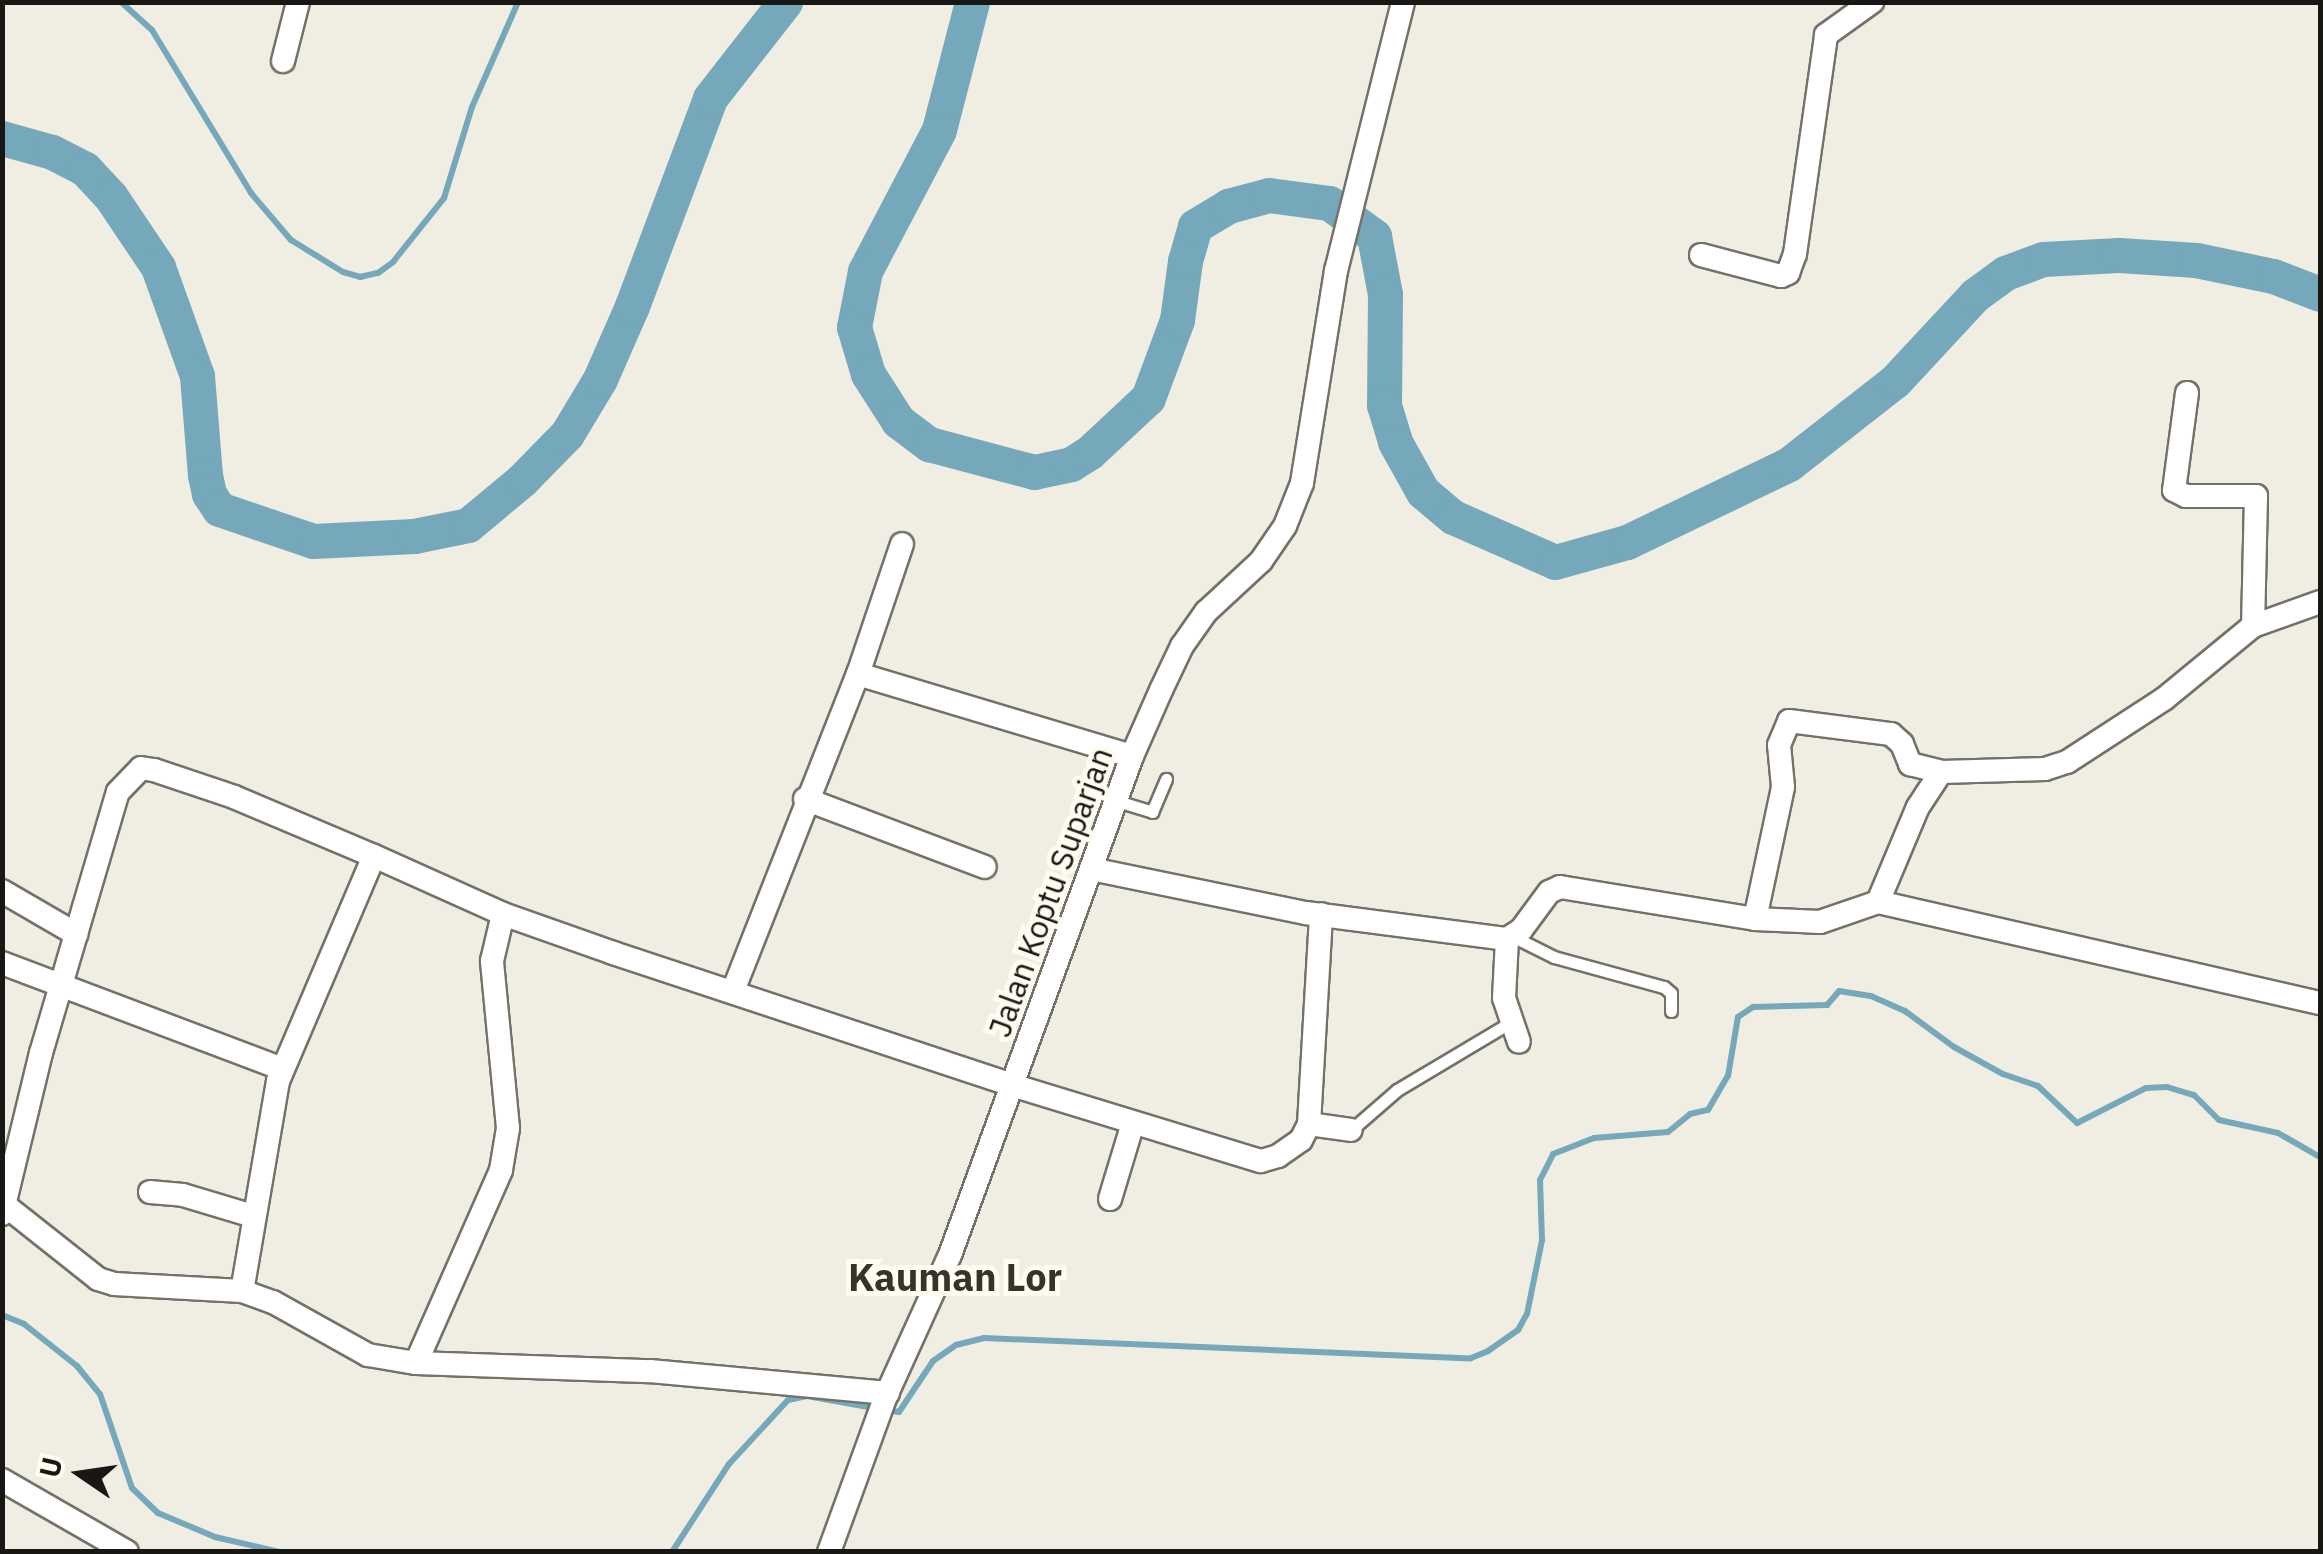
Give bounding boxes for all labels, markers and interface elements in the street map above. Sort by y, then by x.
street label: Jalan Koptu Suparjan [980,742,1120,1042]
district label: Kauman Lor [848,1254,1062,1300]
north arrow [30,1424,130,1524]
text: U [30,1454,70,1481]

